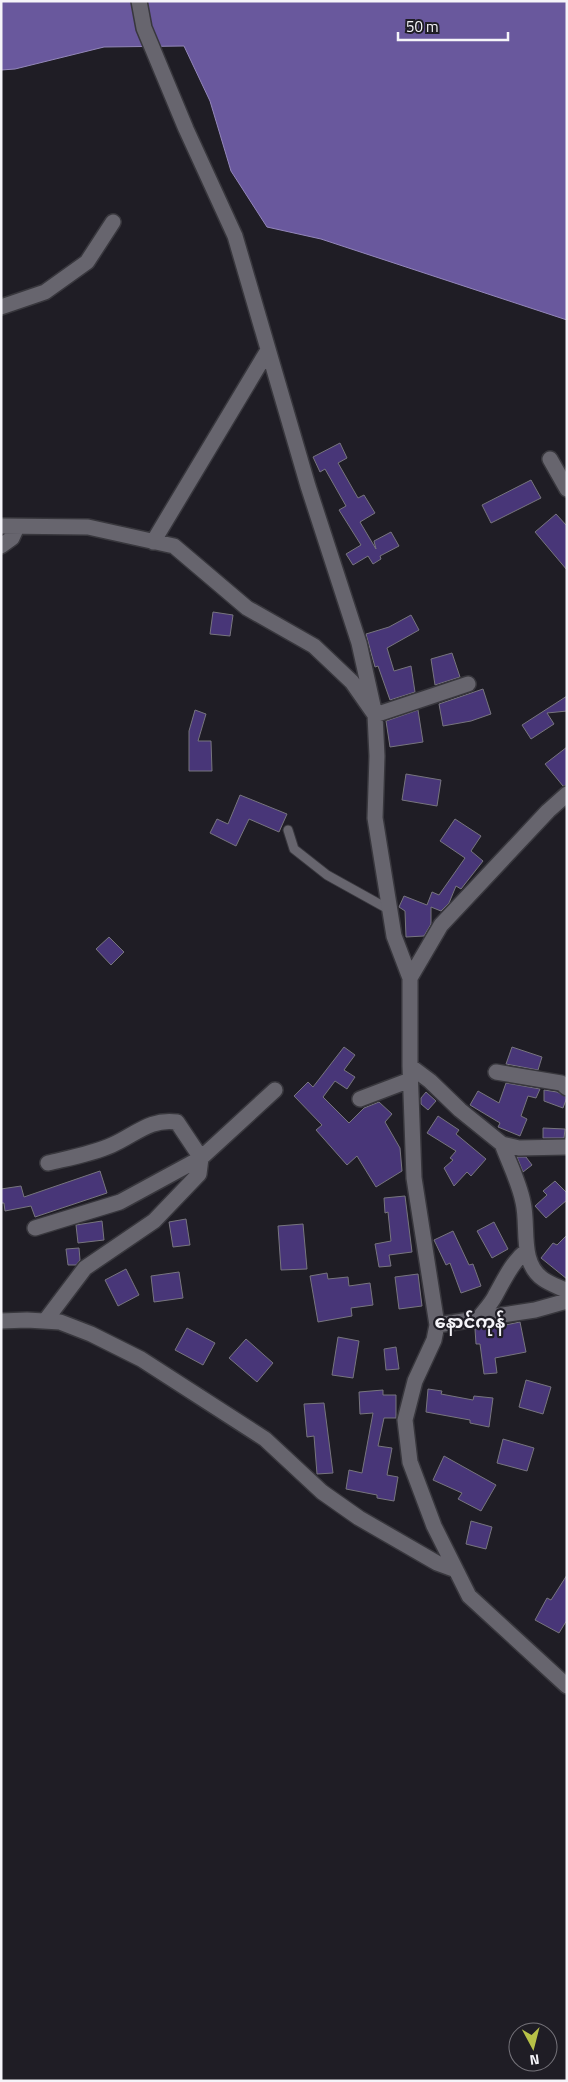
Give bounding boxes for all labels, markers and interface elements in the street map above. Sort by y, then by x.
scale bar [398,10,508,42]
text: 50 m [406,15,439,38]
district label: နောင်ကုန် [435,1308,505,1336]
north arrow [508,2022,558,2072]
text: N [529,2049,541,2071]

